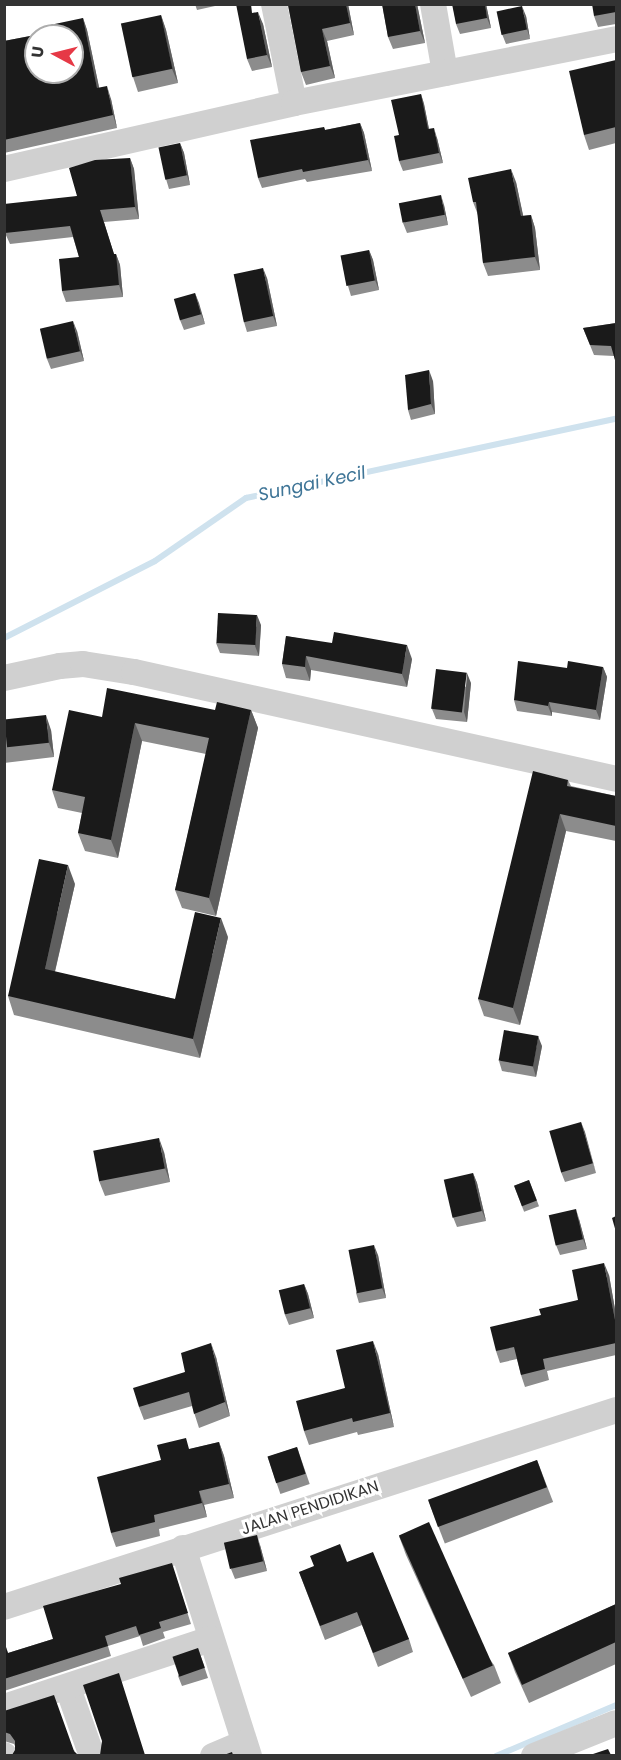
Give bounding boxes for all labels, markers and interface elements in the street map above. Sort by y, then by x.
north arrow [24,24,84,84]
text: U [26,45,50,59]
water label: Sungai Kecil [256,462,368,506]
street label: JALAN PENDIDIKAN [239,1477,381,1539]

